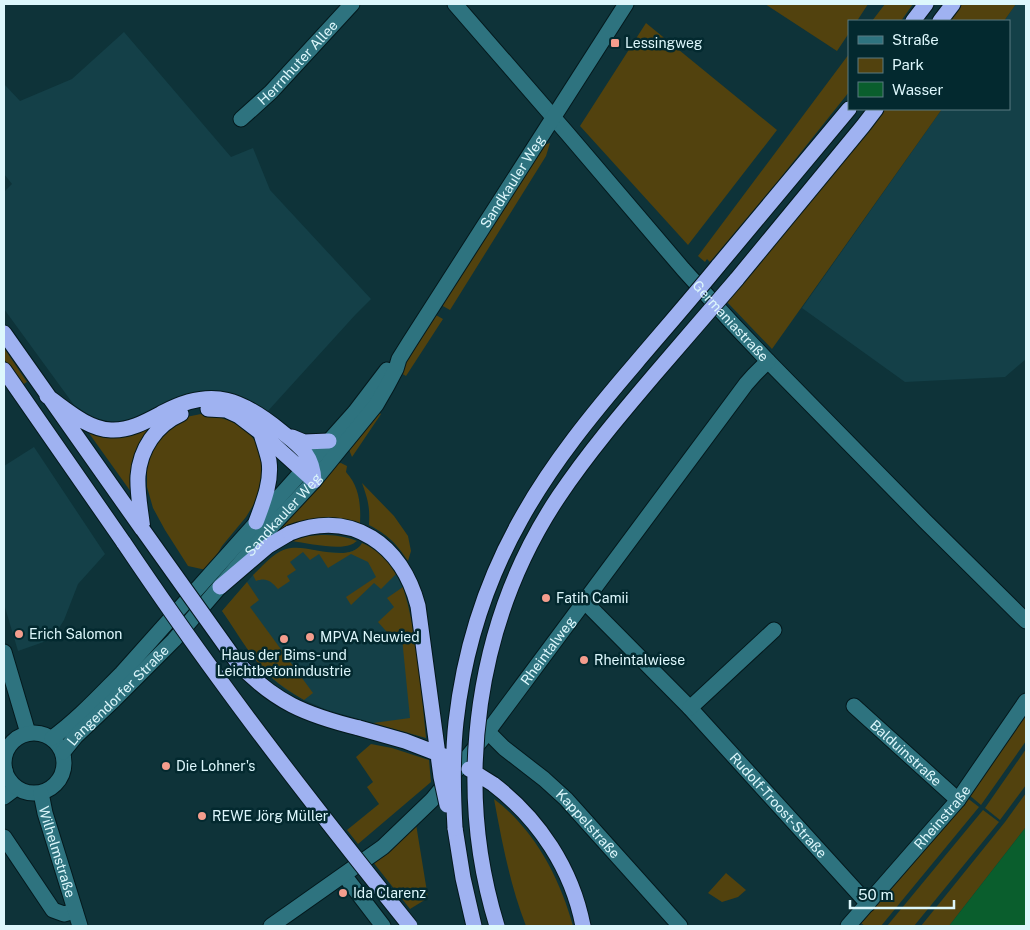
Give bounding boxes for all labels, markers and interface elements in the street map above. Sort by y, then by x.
street label: Herrnhuter Allee [254,17,341,108]
legend [848,20,1010,110]
text: Straße [892,31,939,48]
place label: Lessingweg [625,35,703,51]
marker: Lessingweg [609,37,621,49]
text: Park [892,56,924,73]
text: Wasser [892,81,944,98]
street label: Sandkauler Weg [477,132,548,231]
street label: Germaniastraße [689,277,772,365]
street label: Sandkauler Weg [241,470,325,560]
place label: Fatih Camii [556,590,629,606]
marker: Fatih Camii [540,592,552,604]
street label: Rheintalweg [517,613,579,688]
place label: Erich Salomon [29,626,122,642]
marker: Erich Salomon [13,628,25,640]
place label: MPVA Neuwied [320,629,420,645]
marker: MPVA Neuwied [304,631,316,643]
marker: Haus der Bims- und Leichtbetonindustrie [278,633,290,645]
street label: Langendorfer Straße [64,642,172,749]
place label: Haus der Bims- und Leichtbetonindustrie [217,647,351,679]
place label: Rheintalwiese [594,652,685,668]
marker: Rheintalwiese [578,654,590,666]
street label: Balduinstraße [867,717,945,789]
street label: Rudolf-Troost-Straße [727,749,830,861]
place label: Die Lohner's [176,758,255,774]
marker: Die Lohner's [160,760,172,772]
street label: Rheinstraße [911,782,974,852]
street label: Kappelstraße [553,786,623,862]
street label: Wilhelmstraße [36,805,79,900]
place label: REWE Jörg Müller [212,808,328,824]
marker: REWE Jörg Müller [196,810,208,822]
scale bar [850,878,954,910]
place label: Ida Clarenz [353,885,426,901]
text: 50 m [858,886,893,903]
marker: Ida Clarenz [337,887,349,899]

